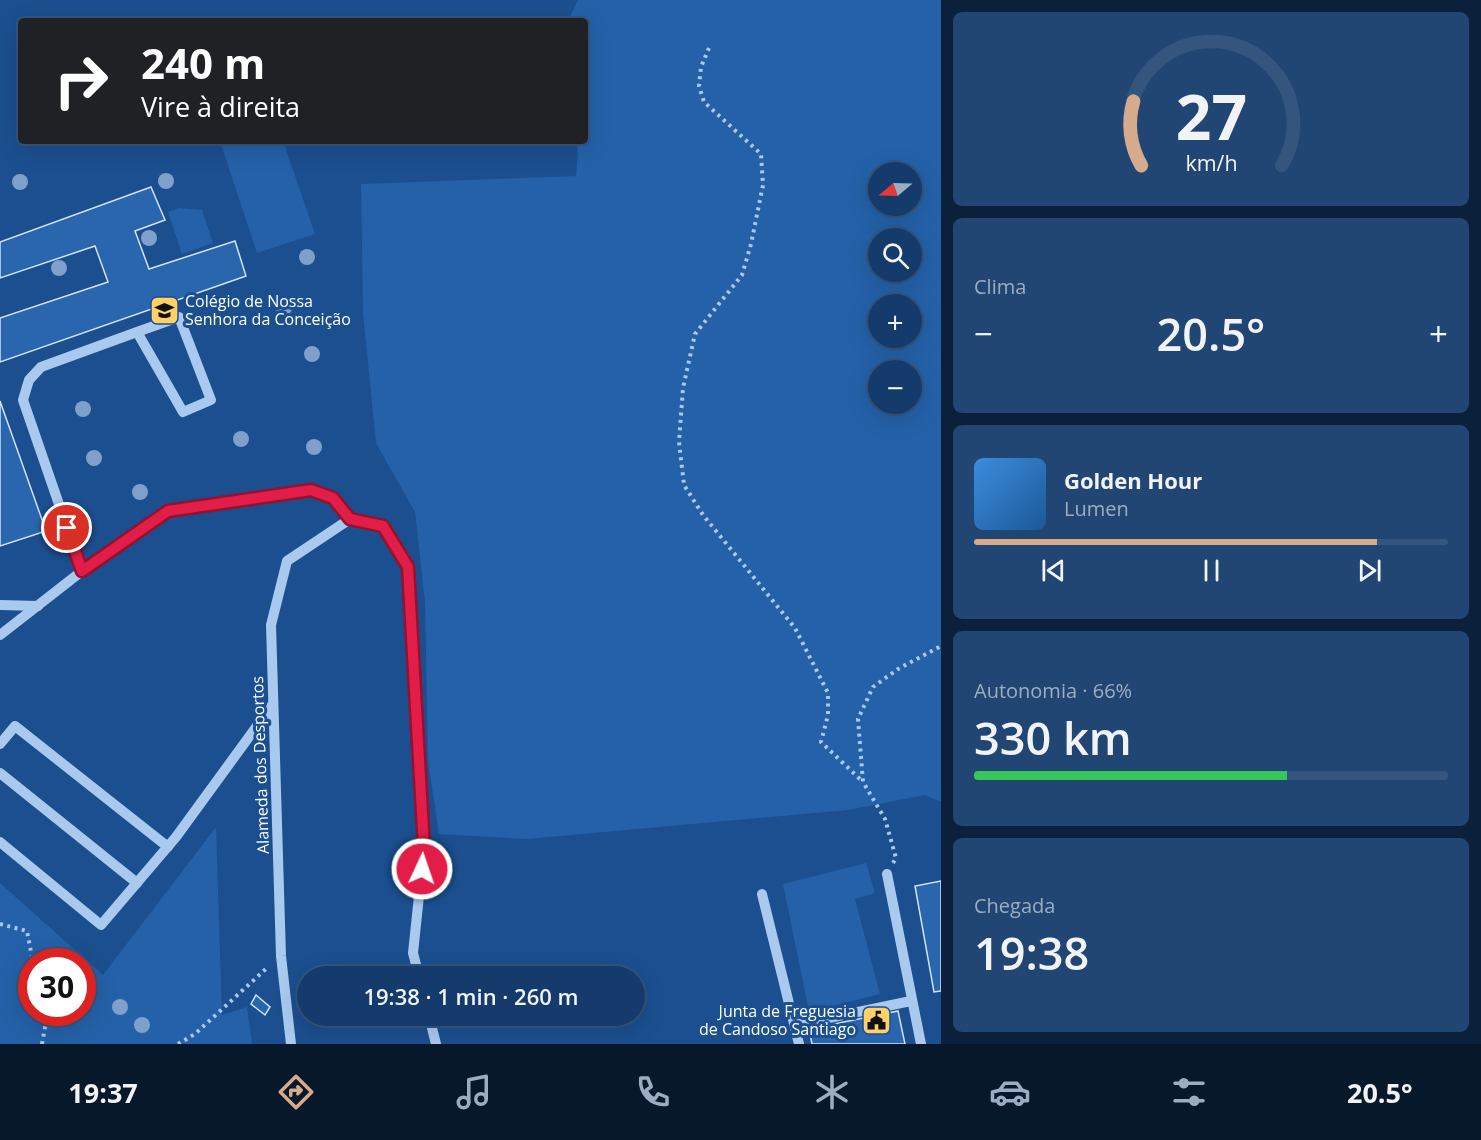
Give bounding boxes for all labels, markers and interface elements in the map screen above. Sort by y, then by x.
text: 240 m [141,34,265,91]
icon: right [42,42,120,120]
text: 27 [1175,73,1247,158]
text: Vire à direita [141,88,300,125]
text: km/h [1185,149,1237,178]
north arrow [868,162,922,216]
map controls [868,162,922,414]
button: search [868,228,922,282]
text: Clima [974,273,1026,300]
place label: Colégio de Nossa Senhora da Conceição [185,290,351,330]
school or university icon: Colégio de Nossa Senhora da Conceição [148,294,180,326]
button: + [868,294,922,348]
text: 20.5° [1157,303,1265,364]
text: − [974,311,993,356]
text: + [1429,311,1448,356]
button: − [868,360,922,414]
text: Golden Hour [1064,465,1202,495]
text: Lumen [1064,495,1129,522]
pin [41,502,92,553]
icon: arrive [50,511,83,544]
icon: previous [1037,554,1070,587]
icon: pause [1195,554,1228,587]
icon: next [1353,554,1386,587]
street label: Alameda dos Desportos [246,676,274,854]
text: Autonomia · 66% [974,677,1132,704]
text: 330 km [974,707,1132,768]
position arrow [390,837,454,901]
text: Chegada [974,892,1055,919]
text: 19:38 [974,922,1089,983]
speed limit sign: 30 [18,948,96,1026]
text: 19:38 · 1 min · 260 m [363,981,579,1011]
place label: Junta de Freguesia de Candoso Santiago [699,1000,856,1040]
public building icon: Junta de Freguesia de Candoso Santiago [861,1004,893,1036]
icon: directions [275,1071,317,1113]
icon: music [453,1071,495,1113]
icon: phone [632,1071,674,1113]
icon: climate [811,1071,853,1113]
icon: car [989,1071,1031,1113]
icon: filters [1168,1071,1210,1113]
text: 19:37 [68,1074,138,1111]
text: 20.5° [1347,1074,1413,1111]

